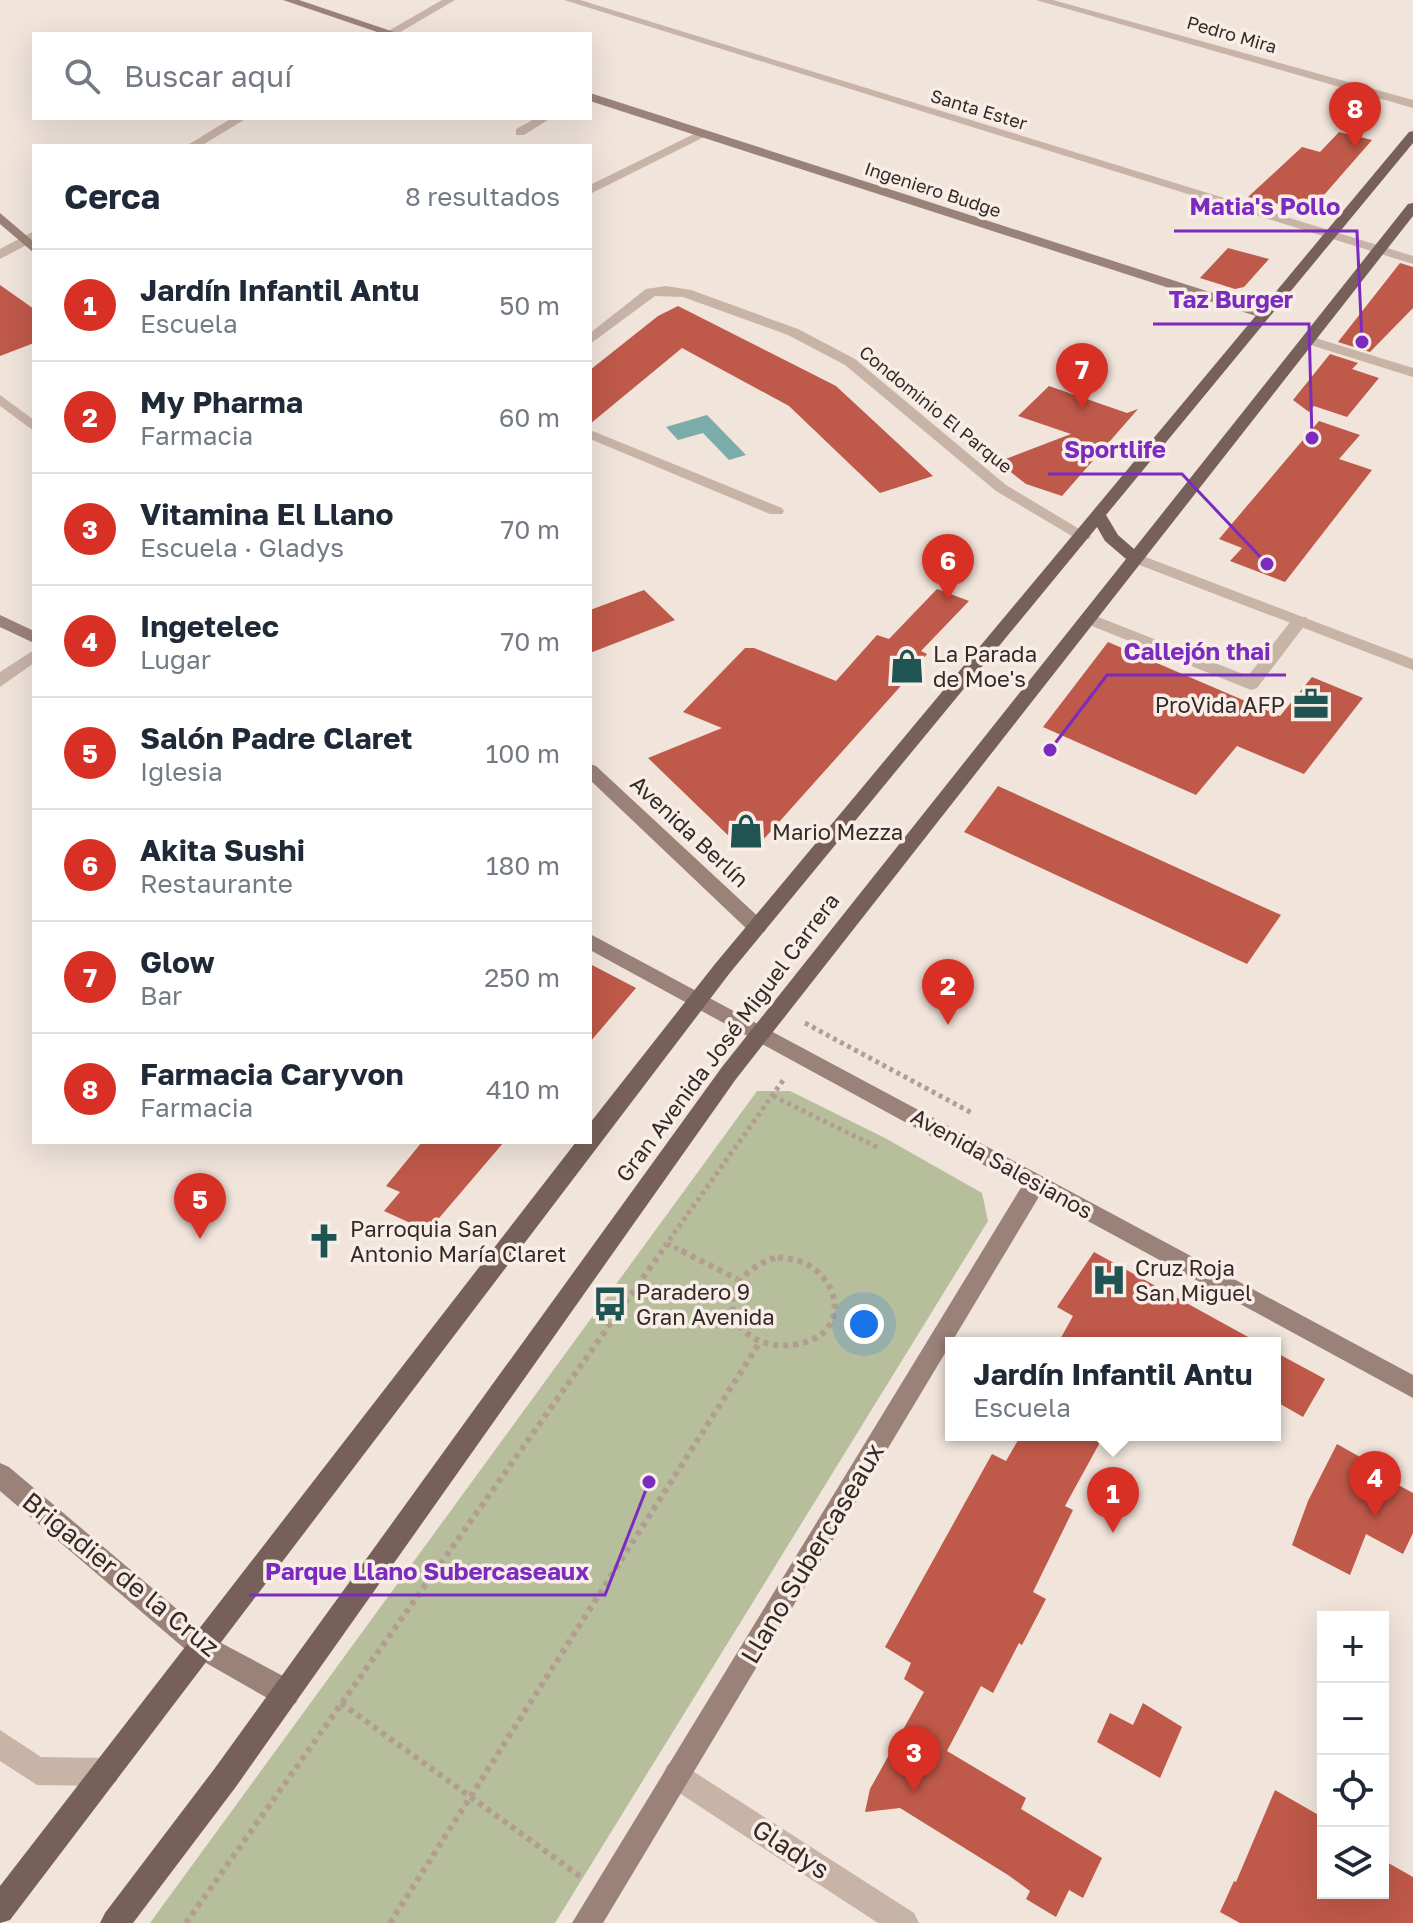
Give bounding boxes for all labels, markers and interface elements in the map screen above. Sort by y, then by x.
street label: Pedro Mira [1184,11,1280,57]
search box [32,32,592,120]
icon: search [60,54,104,98]
text: Buscar aquí [124,58,292,94]
pin: 8 [1329,82,1381,148]
street label: Santa Ester [928,84,1030,134]
street label: Ingeniero Budge [862,157,1004,221]
text: Cerca [64,176,160,216]
text: 8 resultados [405,181,560,212]
callout: Matia's Pollo [1174,183,1357,231]
text: Matia's Pollo [1190,191,1340,220]
text: Jardín Infantil Antu [140,272,419,308]
callout: Taz Burger [1153,276,1309,324]
text: Taz Burger [1169,284,1293,313]
text: 1 [83,290,97,321]
text: 50 m [499,290,560,321]
text: Escuela [140,308,238,339]
street label: Condominio El Parque [855,341,1017,477]
pin: 7 [1056,343,1108,409]
text: My Pharma [140,384,303,420]
text: 2 [82,402,98,433]
text: 60 m [499,402,560,433]
text: Farmacia [140,420,253,451]
callout: Sportlife [1048,426,1182,474]
text: Sportlife [1064,434,1166,463]
text: Vitamina El Llano [140,496,393,532]
text: 3 [82,514,98,545]
text: 70 m [501,514,560,545]
text: Escuela · Gladys [140,532,344,563]
pin: 6 [922,534,974,600]
text: Ingetelec [140,608,279,644]
text: 4 [82,626,98,657]
text: 70 m [501,626,560,657]
callout: Callejón thai [1107,627,1286,675]
text: Callejón thai [1123,636,1271,665]
place label: La Parada de Moe's [933,640,1037,692]
text: Lugar [140,644,211,675]
shop icon: La Parada de Moe's [888,647,926,685]
office icon: ProVida AFP [1292,685,1330,723]
place label: ProVida AFP [1155,691,1285,718]
text: Salón Padre Claret [140,720,413,756]
text: 5 [82,738,98,769]
text: 100 m [486,738,560,769]
text: Iglesia [140,756,223,787]
street label: Avenida Berlín [625,769,755,893]
shop icon: Mario Mezza [727,812,765,850]
place label: Mario Mezza [772,818,903,845]
text: Akita Sushi [140,832,305,868]
text: 6 [82,850,98,881]
text: 180 m [486,850,560,881]
text: Restaurante [140,868,293,899]
street label: Gran Avenida José Miguel Carrera [610,887,844,1187]
text: Glow [140,944,215,980]
pin: 2 [922,959,974,1025]
text: 7 [83,962,97,993]
text: 250 m [484,962,560,993]
text: Bar [140,980,182,1011]
text: Farmacia Caryvon [140,1056,404,1092]
text: 8 [82,1074,98,1105]
text: 410 m [486,1074,560,1105]
text: Farmacia [140,1092,253,1123]
street label: Avenida Salesianos [906,1102,1098,1224]
pin: 5 [174,1173,226,1239]
place label: Parroquia San Antonio María Claret [350,1215,566,1267]
church icon: Parroquia San Antonio María Claret [305,1222,343,1260]
place label: Cruz Roja San Miguel [1135,1254,1252,1306]
hospital icon: Cruz Roja San Miguel [1090,1261,1128,1299]
place label: Paradero 9 Gran Avenida [636,1278,775,1330]
bus stop icon: Paradero 9 Gran Avenida [591,1285,629,1323]
your location [844,1304,884,1344]
popup [945,1337,1281,1441]
text: Jardín Infantil Antu [973,1356,1253,1392]
text: Escuela [973,1392,1071,1423]
street label: Llano Subercaseaux [734,1437,890,1669]
pin: 4 [1349,1451,1401,1517]
pin: 1 [1087,1467,1139,1533]
street label: Brigadier de la Cruz [17,1485,225,1663]
callout: Parque Llano Subercaseaux [249,1547,605,1595]
text: Parque Llano Subercaseaux [265,1556,589,1585]
map controls [1317,1611,1389,1899]
button: + [1317,1611,1389,1683]
button: − [1317,1683,1389,1755]
pin: 3 [888,1726,940,1792]
button: locate [1317,1755,1389,1827]
street label: Gladys [747,1813,835,1885]
button: layers [1317,1827,1389,1899]

